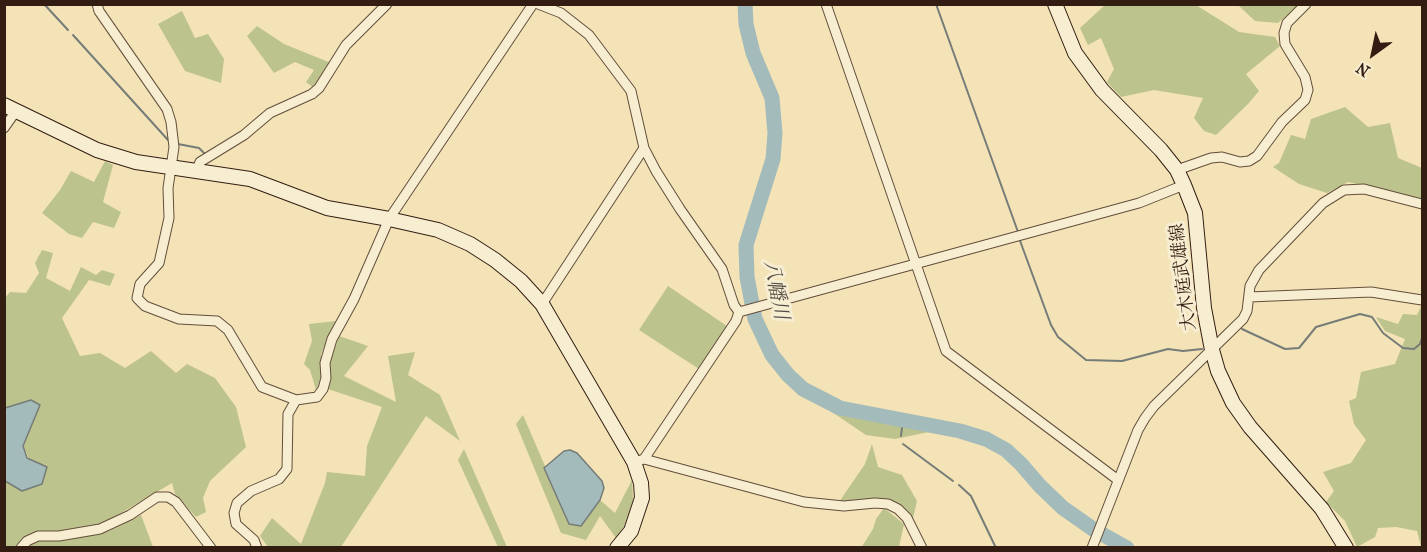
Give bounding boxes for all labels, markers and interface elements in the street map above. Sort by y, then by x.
north arrow [1343,24,1403,84]
text: N [1353,58,1373,81]
street label: 大木庭武雄線 [1167,222,1201,332]
water label: 八幡川 [757,258,793,322]

